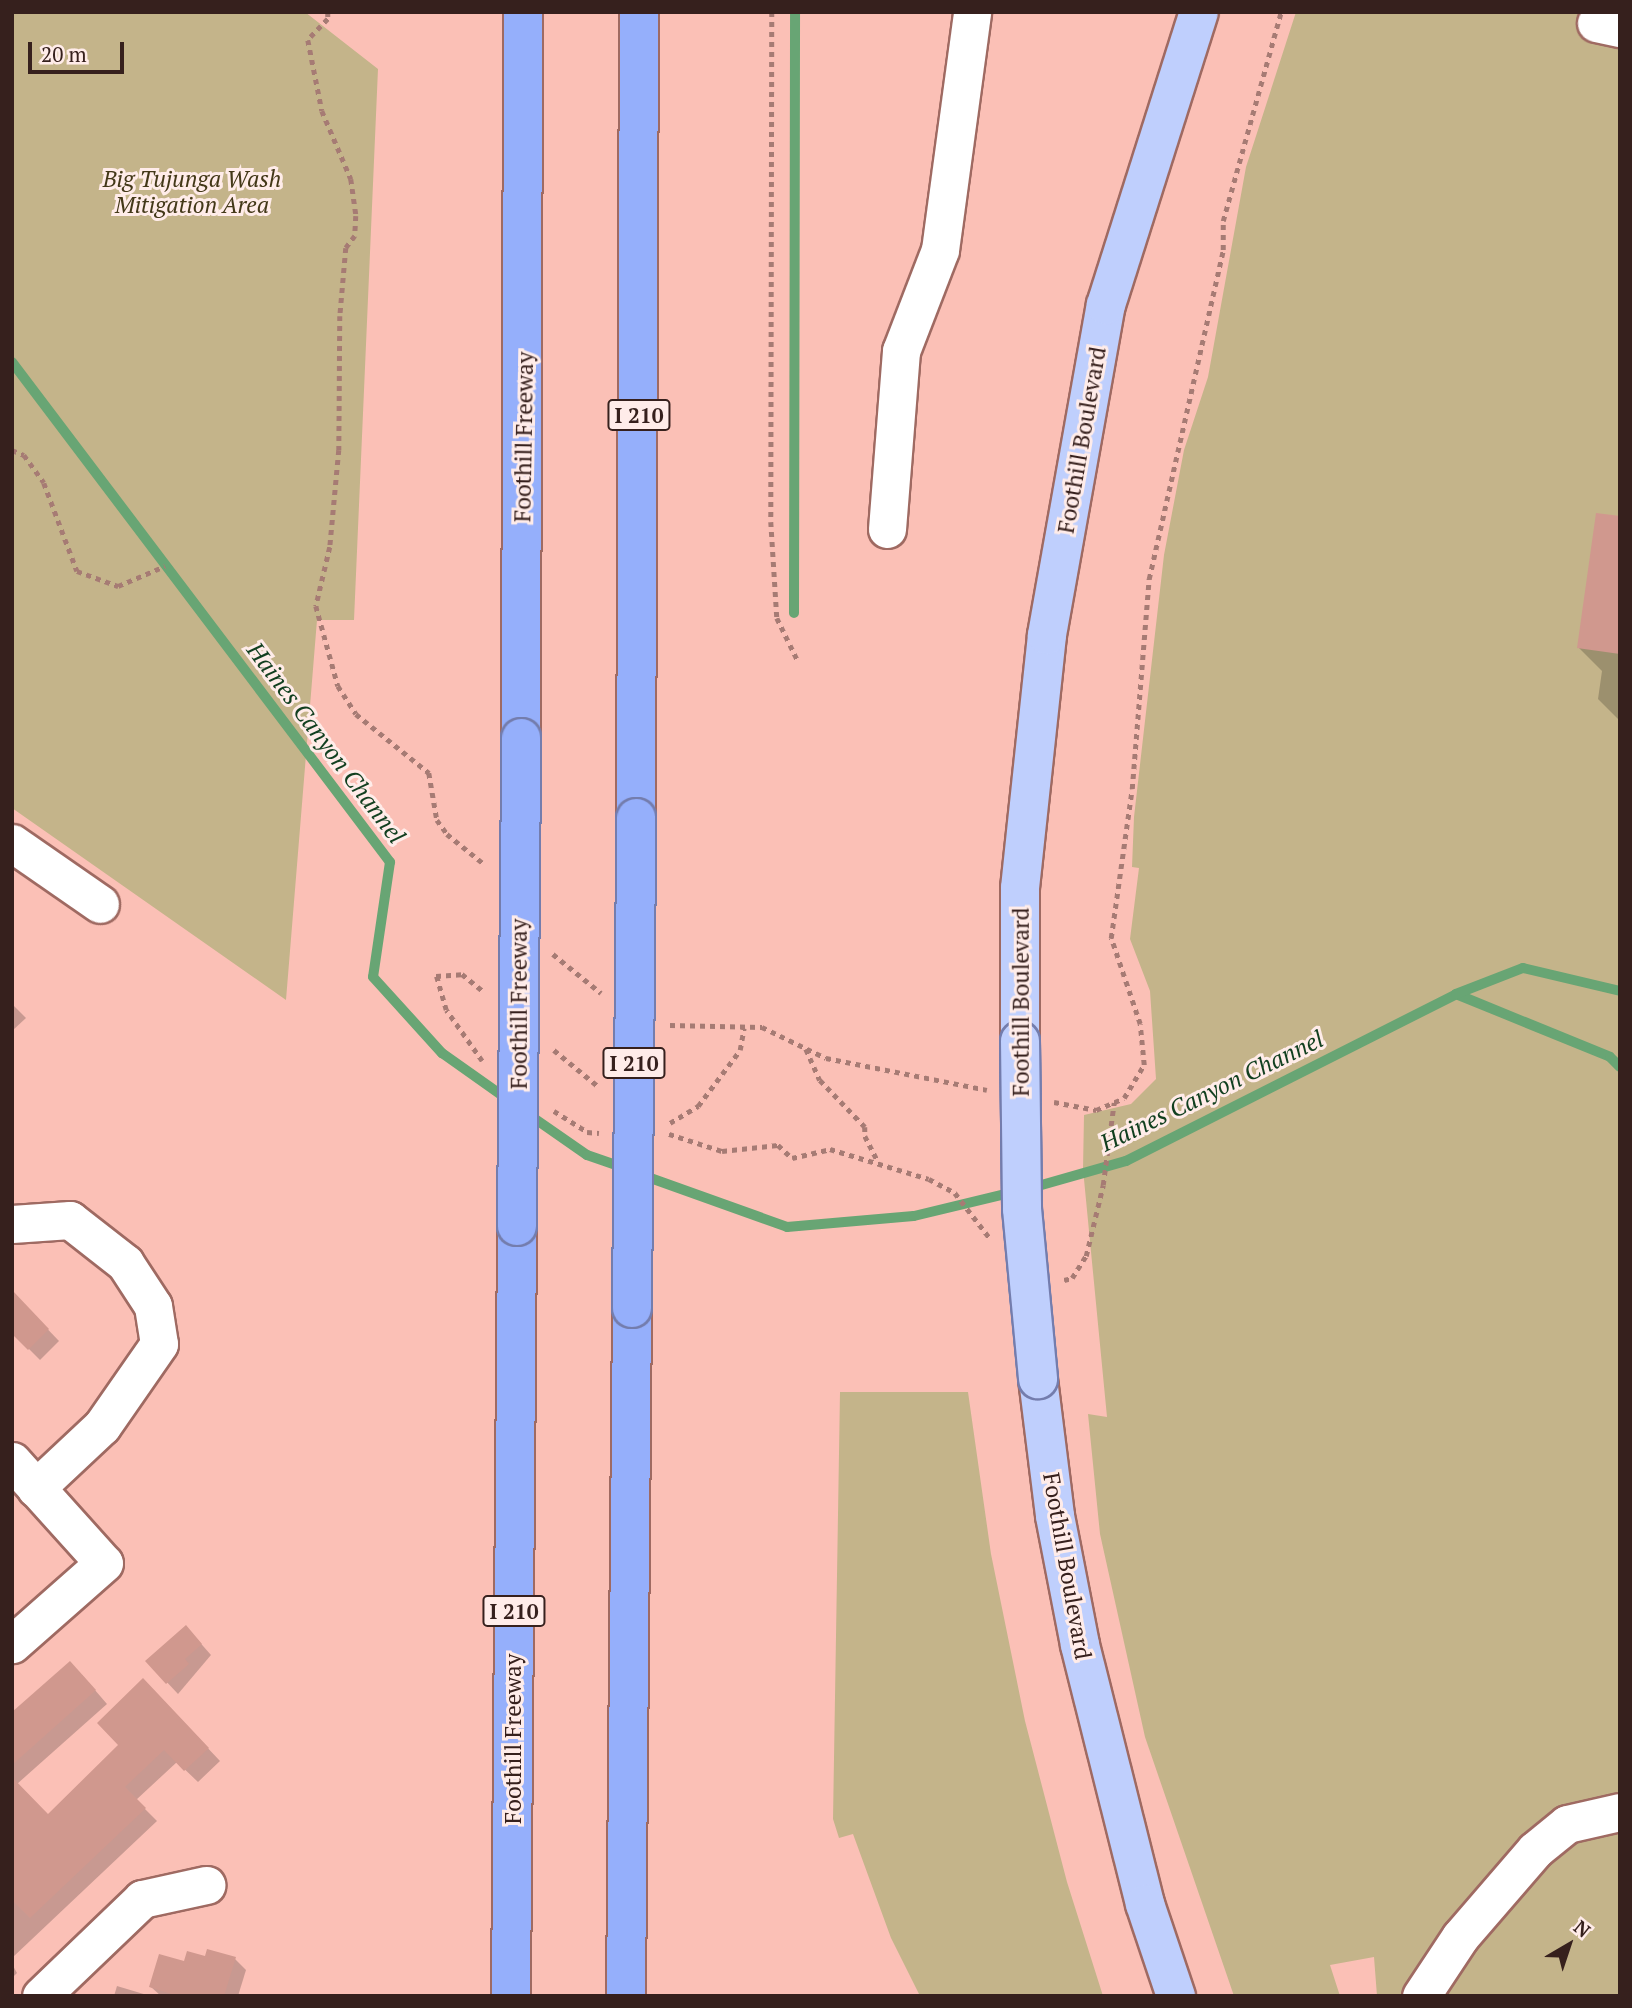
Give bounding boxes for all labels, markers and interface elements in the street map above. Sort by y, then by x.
scale bar [32,28,128,72]
text: 20 m [41,40,87,68]
park label: Big Tujunga Wash Mitigation Area [103,165,281,219]
street label: Foothill Boulevard [1052,344,1112,536]
street label: Foothill Freeway [509,352,539,522]
road number: I 210 [606,398,672,432]
water label: Haines Canyon Channel [241,637,411,849]
street label: Foothill Boulevard [1007,907,1035,1097]
street label: Foothill Freeway [505,919,533,1089]
water label: Haines Canyon Channel [1096,1024,1328,1158]
road number: I 210 [601,1046,667,1080]
street label: Foothill Boulevard [1037,1470,1097,1662]
road number: I 210 [481,1594,547,1628]
street label: Foothill Freeway [499,1654,527,1824]
north arrow [1534,1910,1604,1980]
text: N [1569,1914,1596,1943]

